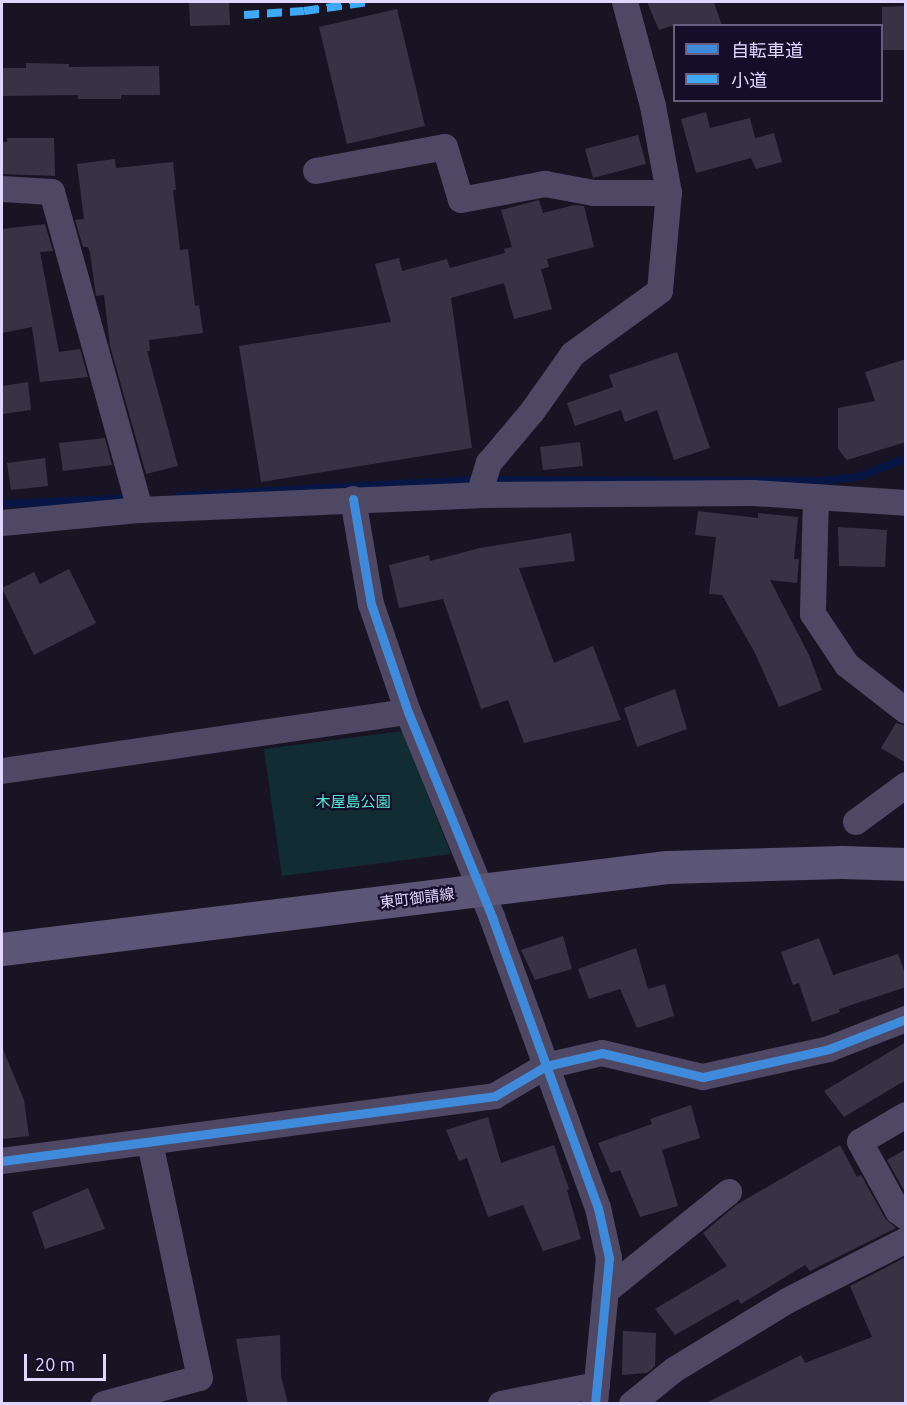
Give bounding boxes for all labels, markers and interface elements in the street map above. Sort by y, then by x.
legend [673,24,883,102]
text: 自転車道 [731,40,803,60]
text: 小道 [731,70,767,90]
park label: 木屋島公園 [316,793,390,811]
street label: 東町御請線 [379,884,455,912]
scale bar [27,1342,110,1380]
text: 20 m [35,1354,75,1374]

